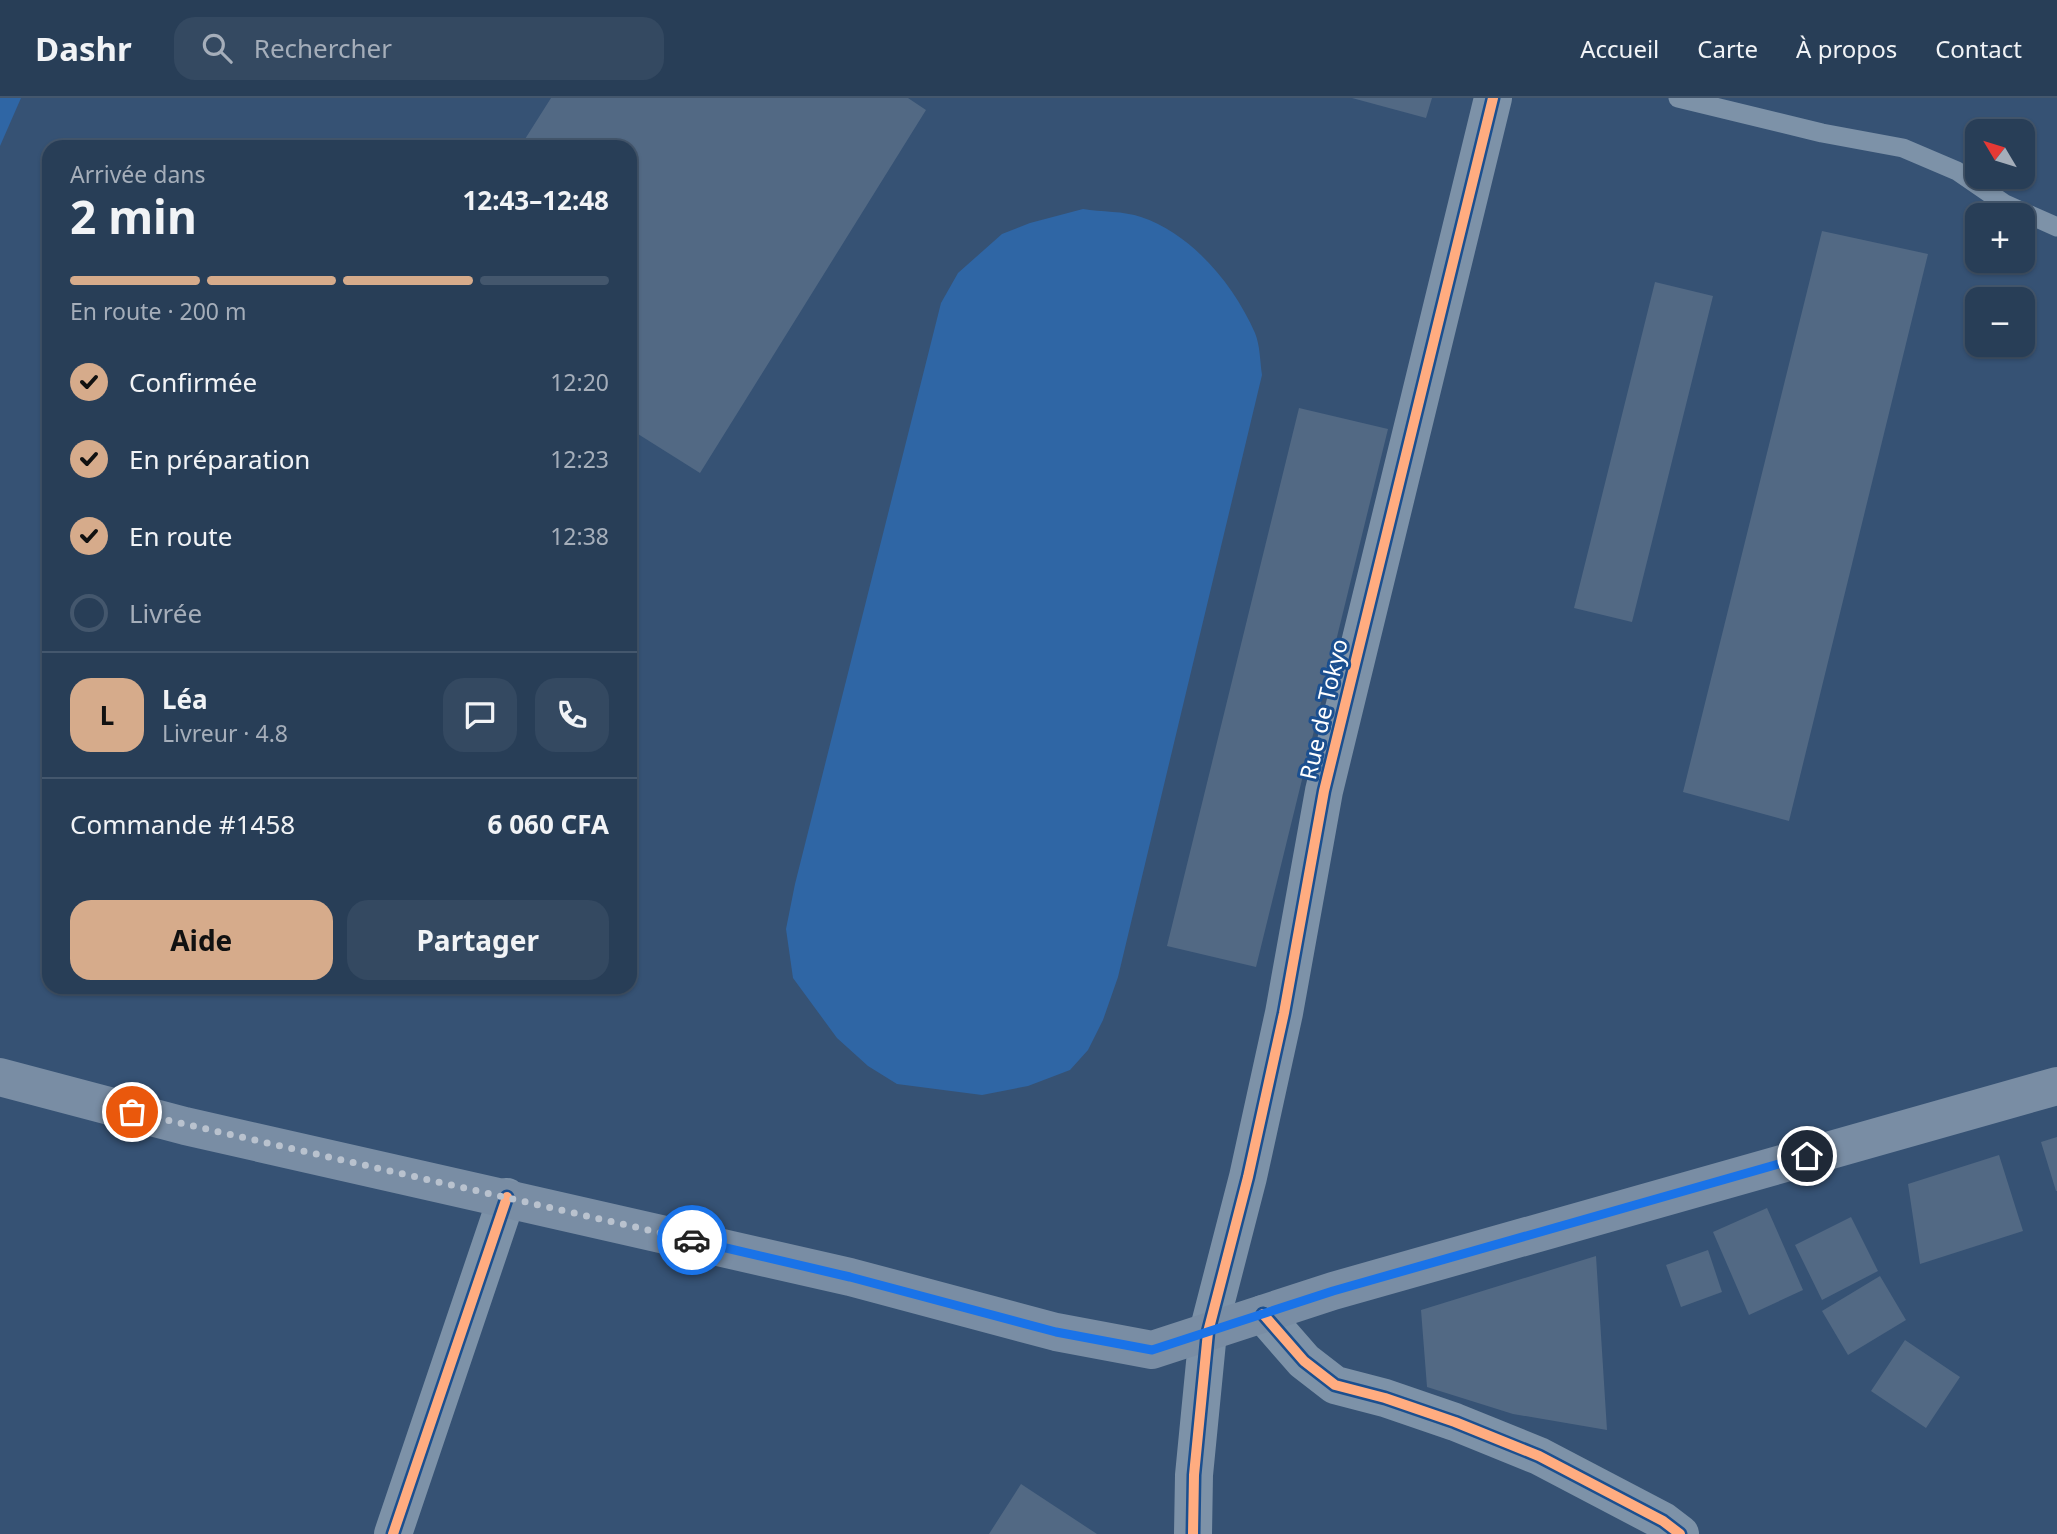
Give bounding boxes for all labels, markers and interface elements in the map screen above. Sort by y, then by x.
search box [174,17,664,80]
text: Dashr [35,26,132,71]
icon: search [198,29,236,67]
text: Rechercher [254,30,392,66]
text: Accueil [1580,32,1659,65]
text: Carte [1697,32,1758,65]
text: À propos [1796,32,1897,65]
text: Contact [1935,32,2022,65]
north arrow [1965,119,2035,189]
map controls [1965,119,2035,357]
text: Arrivée dans [70,158,206,190]
text: 12:43–12:48 [462,182,609,218]
text: 2 min [70,185,197,247]
button: + [1965,203,2035,273]
button: − [1965,287,2035,357]
text: En route · 200 m [70,295,247,327]
icon: check [70,363,108,401]
text: Confirmée [129,364,257,400]
text: 12:20 [550,366,609,398]
icon: check [70,440,108,478]
text: En préparation [129,441,310,477]
text: 12:23 [550,443,609,475]
icon: check [70,517,108,555]
text: En route [129,518,232,554]
text: 12:38 [550,520,609,552]
text: Livrée [129,595,202,631]
street label: Rue de Tokyo [1291,635,1355,783]
button: chat [443,678,517,752]
button: phone [535,678,609,752]
text: Léa [162,681,208,717]
text: L [100,697,114,733]
text: Livreur · 4.8 [162,717,288,749]
text: Commande #1458 [70,806,295,842]
text: 6 060 CFA [488,806,609,842]
button: Aide [70,900,333,980]
button: Partager [347,900,609,980]
pin [102,1082,162,1142]
icon: bag [113,1093,151,1131]
pin [1777,1126,1837,1186]
icon: home [1788,1137,1826,1175]
courier [657,1205,727,1275]
icon: car [673,1221,711,1259]

